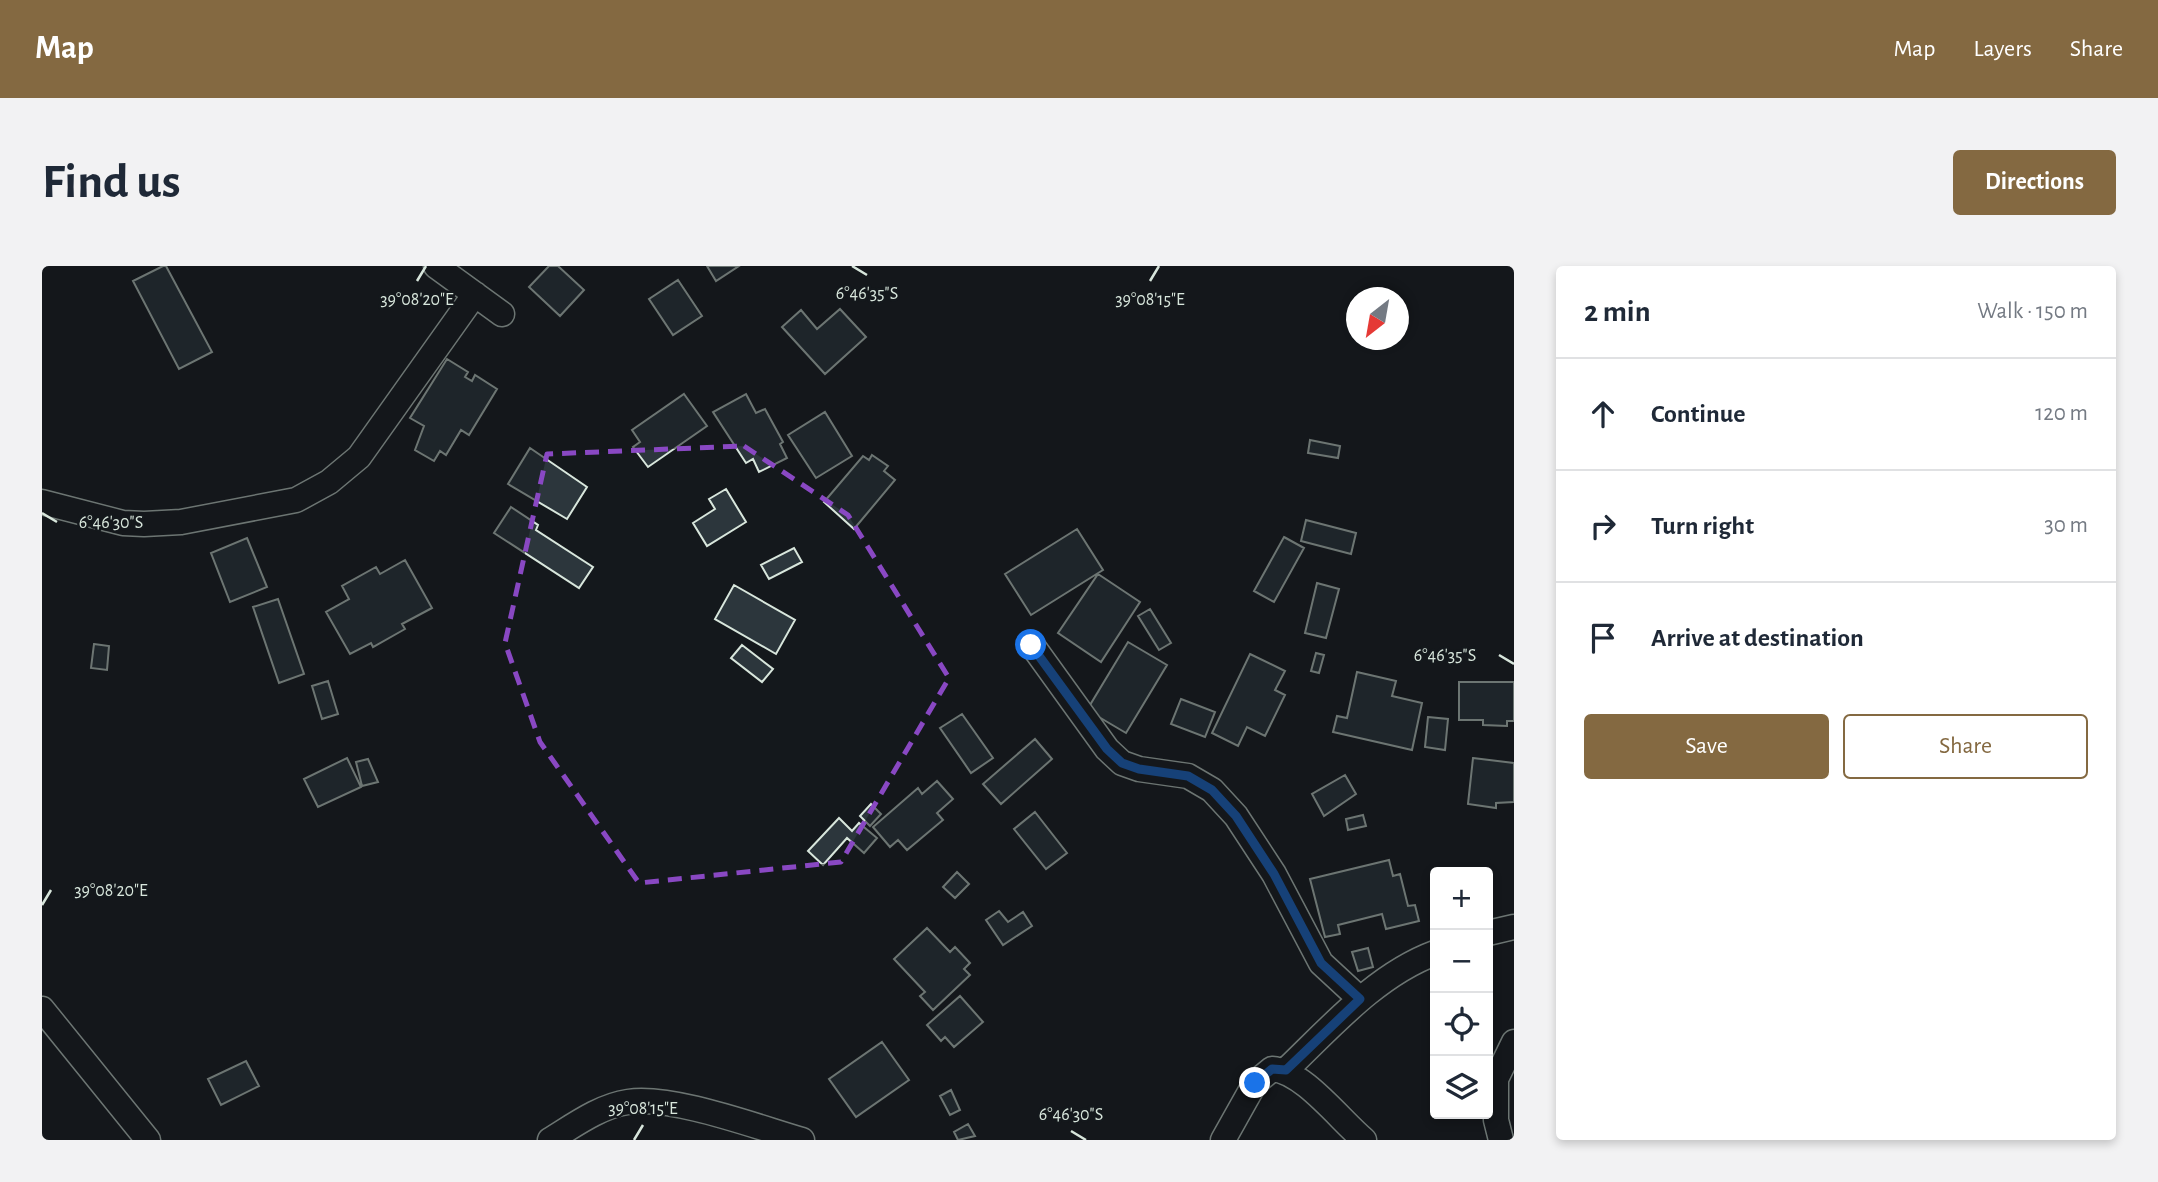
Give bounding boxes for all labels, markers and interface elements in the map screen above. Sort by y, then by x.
text: Map [35,32,94,65]
text: Map [1893,37,1935,61]
text: Layers [1973,37,2032,61]
text: Share [2070,37,2123,61]
button: Directions [1953,150,2116,215]
text: Find us [42,158,181,207]
text: 6°46'35"S [836,285,898,303]
north arrow [1346,287,1409,350]
text: 39°08'20"E [380,291,454,309]
text: 39°08'15"E [1115,291,1185,309]
text: 2 min [1584,297,1651,327]
text: Walk · 150 m [1977,300,2088,323]
icon: ahead [1584,395,1622,433]
text: Continue [1651,401,1746,427]
text: 120 m [2035,402,2088,425]
icon: right [1584,507,1622,545]
text: Turn right [1651,513,1754,539]
text: 6°46'30"S [79,514,143,532]
text: 30 m [2044,514,2088,537]
icon: arrive [1584,619,1622,657]
text: Arrive at destination [1651,625,1864,651]
route start [1015,629,1046,660]
text: 6°46'35"S [1414,647,1476,665]
button: Save [1584,714,1829,779]
button: Share [1843,714,2088,779]
map controls [1430,867,1493,1119]
button: + [1430,867,1493,930]
text: 39°08'20"E [74,882,148,900]
button: − [1430,930,1493,993]
button: locate [1430,993,1493,1056]
button: layers [1430,1056,1493,1119]
route end [1239,1067,1270,1098]
text: 39°08'15"E [608,1100,678,1118]
text: 6°46'30"S [1039,1106,1103,1124]

